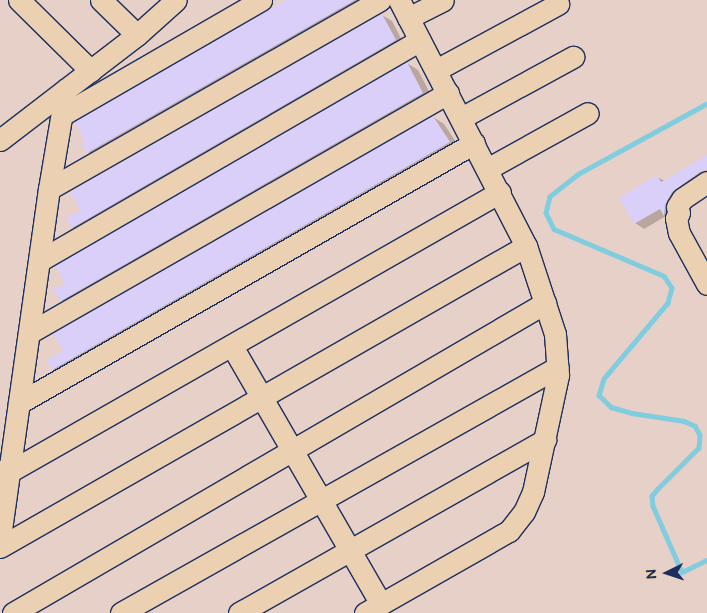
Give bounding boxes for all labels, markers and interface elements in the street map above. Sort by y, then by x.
north arrow [642,548,692,598]
text: N [643,568,660,580]

